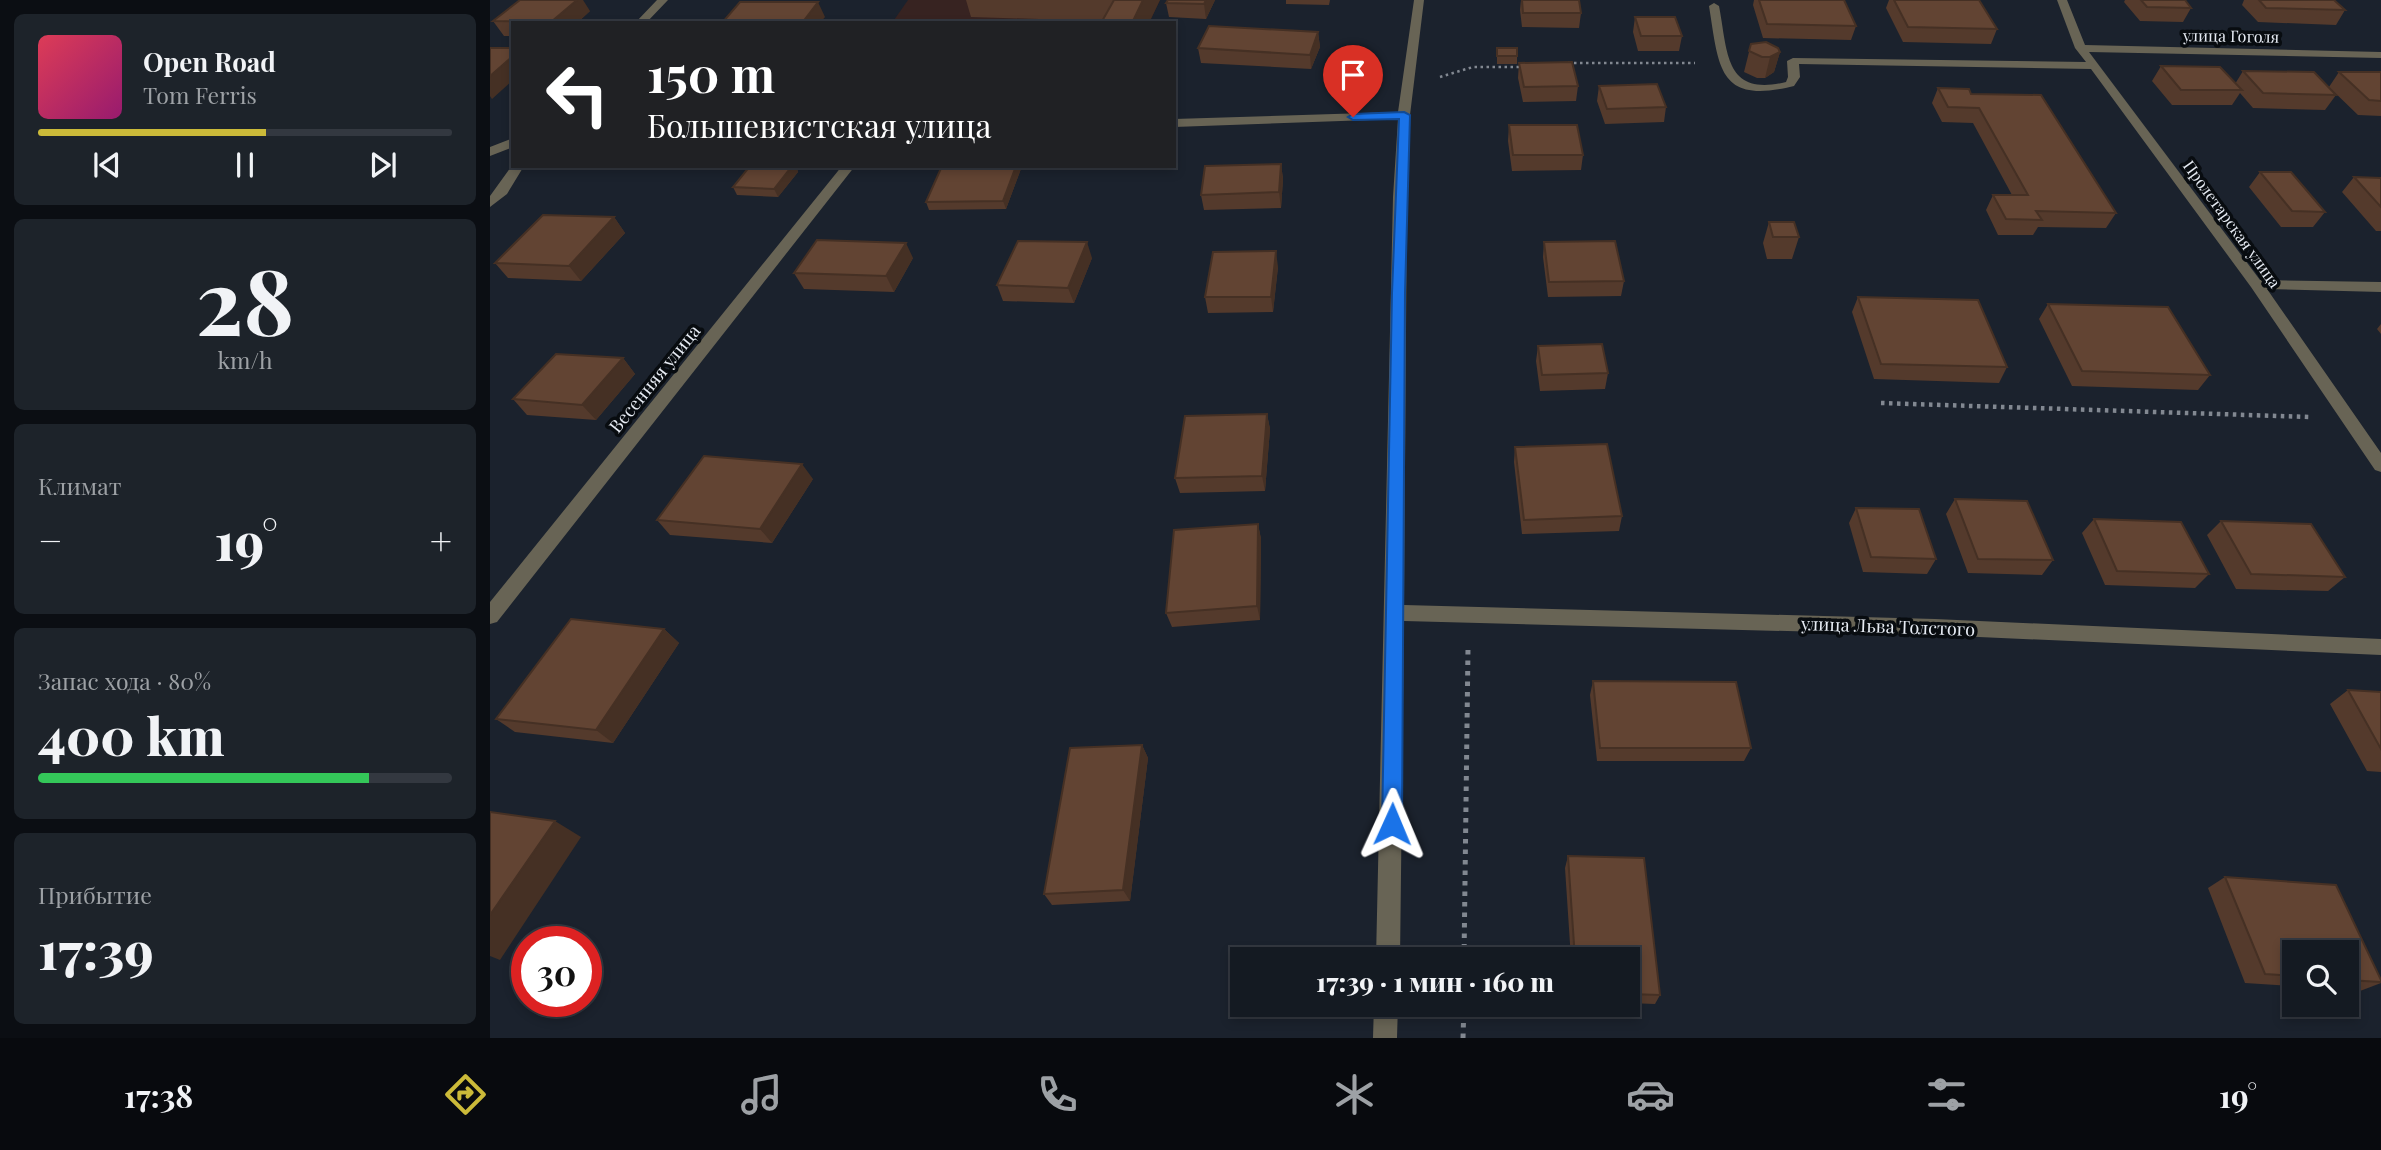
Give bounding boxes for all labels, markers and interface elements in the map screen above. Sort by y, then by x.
street label: улица Гоголя [2182,24,2280,47]
text: 150 m [647,40,775,105]
text: Open Road [143,44,276,79]
pin [1323,45,1383,117]
icon: left [532,49,623,140]
icon: arrive [1334,56,1372,94]
text: Tom Ferris [143,79,257,110]
text: Большевистская улица [647,103,991,146]
icon: previous [88,146,126,184]
icon: pause [226,146,264,184]
icon: next [364,146,402,184]
street label: Пролетарская улица [2179,156,2286,292]
text: 28 [196,238,294,359]
street label: Весенняя улица [603,319,705,437]
text: km/h [217,344,273,375]
text: Климат [38,470,121,501]
text: 19° [215,505,278,574]
text: − [38,514,63,565]
text: + [430,514,452,565]
street label: улица Льва Толстого [1800,611,1976,641]
text: Запас хода · 80% [38,665,211,696]
text: 400 km [38,700,225,769]
position arrow [1355,787,1429,861]
text: Прибытие [38,879,152,910]
text: 17:39 [38,914,154,983]
speed limit sign: 30 [511,926,602,1017]
map controls [2282,940,2359,1017]
button: search [2282,940,2359,1017]
text: 17:39 · 1 мин · 160 m [1316,964,1554,999]
icon: directions [441,1070,490,1119]
icon: music [737,1070,786,1119]
icon: phone [1033,1070,1082,1119]
icon: climate [1330,1070,1379,1119]
icon: car [1626,1070,1675,1119]
icon: filters [1922,1070,1971,1119]
text: 17:38 [124,1073,193,1116]
text: 19° [2219,1073,2257,1116]

